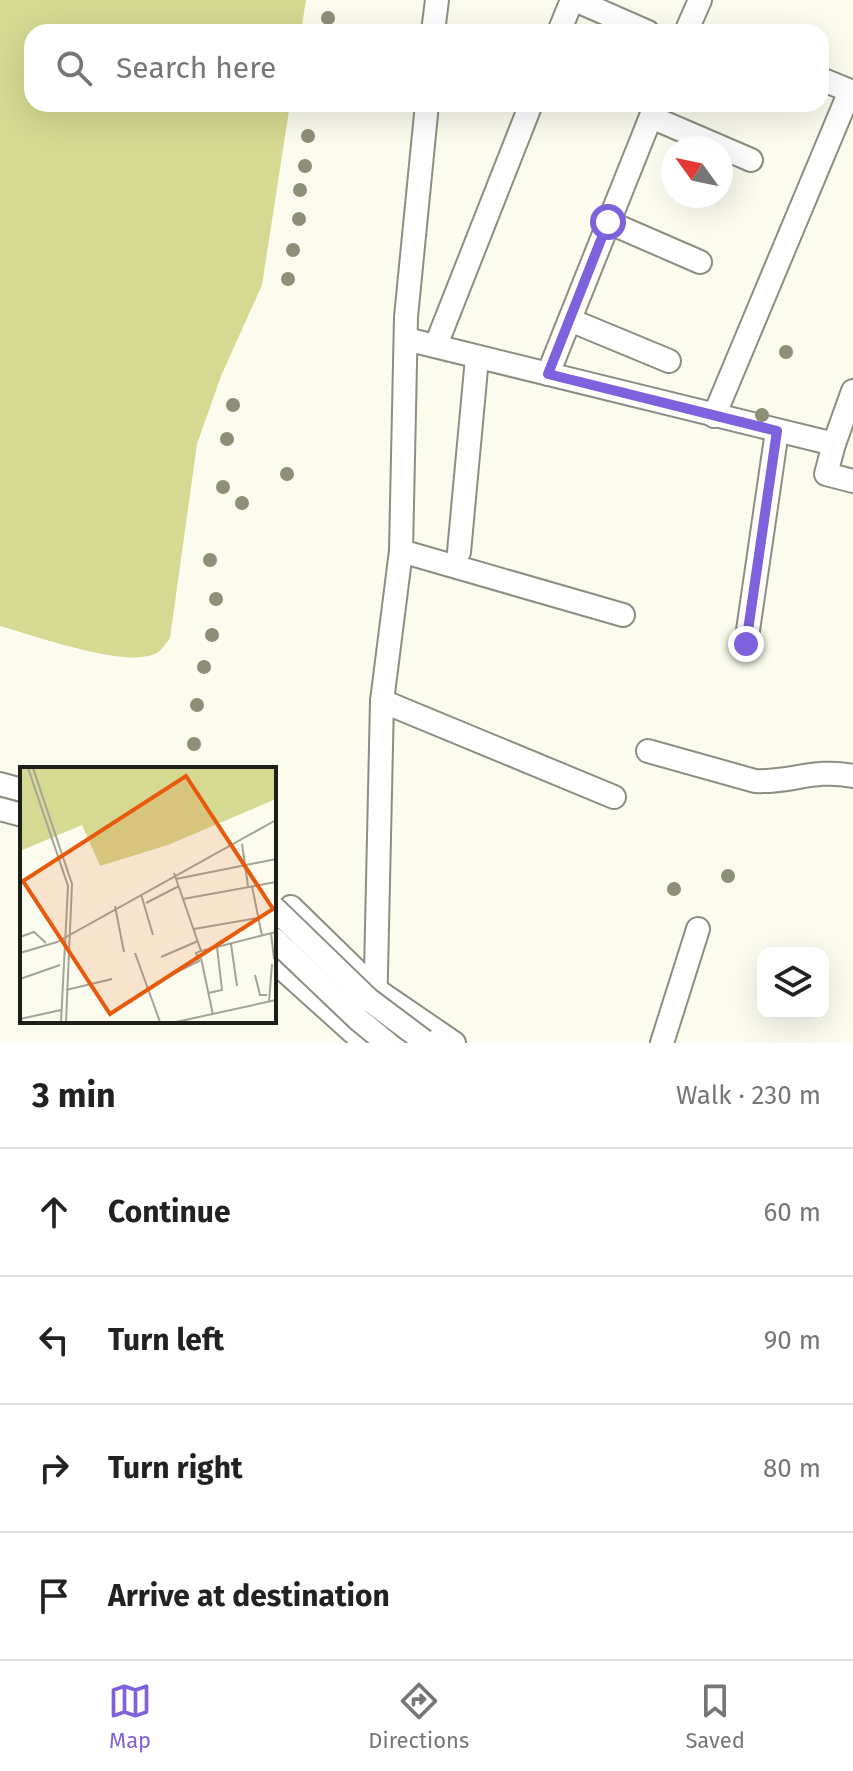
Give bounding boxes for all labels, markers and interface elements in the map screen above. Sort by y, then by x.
search box [24,24,829,112]
icon: search [52,46,96,90]
text: Search here [116,50,276,86]
north arrow [661,136,733,208]
route start [590,204,626,240]
route end [728,626,764,662]
inset map [20,767,276,1023]
map controls [757,947,829,1019]
button: layers [757,947,829,1019]
text: 3 min [32,1075,116,1116]
text: Walk · 230 m [676,1080,821,1111]
icon: ahead [32,1190,76,1234]
text: Continue [108,1194,231,1230]
text: 60 m [763,1197,821,1228]
icon: left [32,1318,76,1362]
text: Turn left [108,1322,224,1358]
text: 90 m [764,1325,821,1356]
icon: right [32,1446,76,1490]
text: Turn right [108,1450,243,1486]
text: 80 m [763,1453,821,1484]
icon: arrive [32,1574,76,1618]
text: Arrive at destination [108,1578,390,1614]
tab: Map [108,1679,152,1754]
tab: Directions [368,1679,469,1754]
tab: Saved [685,1679,745,1754]

